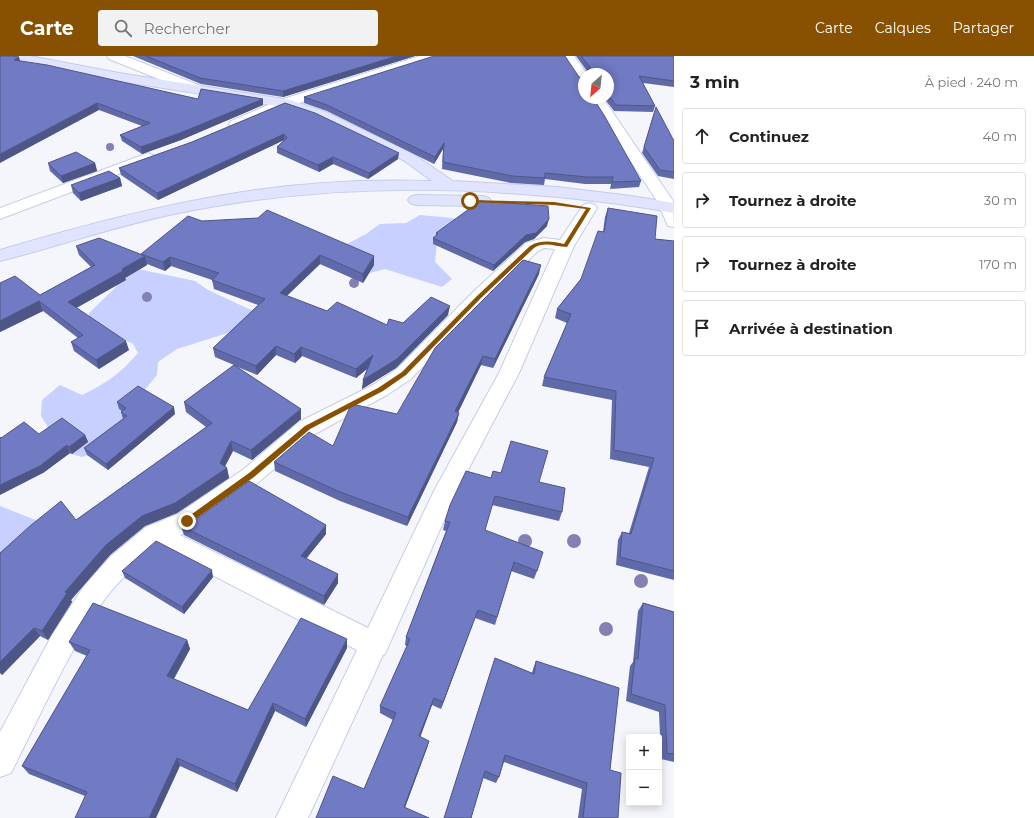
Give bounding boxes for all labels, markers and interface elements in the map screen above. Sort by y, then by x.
search box [98,10,378,46]
text: Carte [20,17,74,40]
icon: search [112,17,134,39]
text: Rechercher [144,19,231,38]
text: Carte [815,19,853,37]
text: Calques [875,19,931,37]
text: Partager [953,19,1014,37]
north arrow [578,68,614,104]
text: 3 min [690,72,740,92]
text: À pied · 240 m [925,74,1018,90]
icon: ahead [691,125,713,147]
text: Continuez [729,127,809,146]
text: 40 m [983,128,1017,144]
icon: right [691,189,713,211]
text: Tournez à droite [729,191,857,210]
route start [461,192,479,210]
text: 30 m [984,192,1017,208]
icon: right [691,253,713,275]
text: Tournez à droite [729,255,857,274]
text: 170 m [979,256,1017,272]
icon: arrive [691,317,713,339]
text: Arrivée à destination [729,319,893,338]
route end [178,512,196,530]
map controls [626,734,662,806]
button: + [626,734,662,770]
button: − [626,770,662,806]

